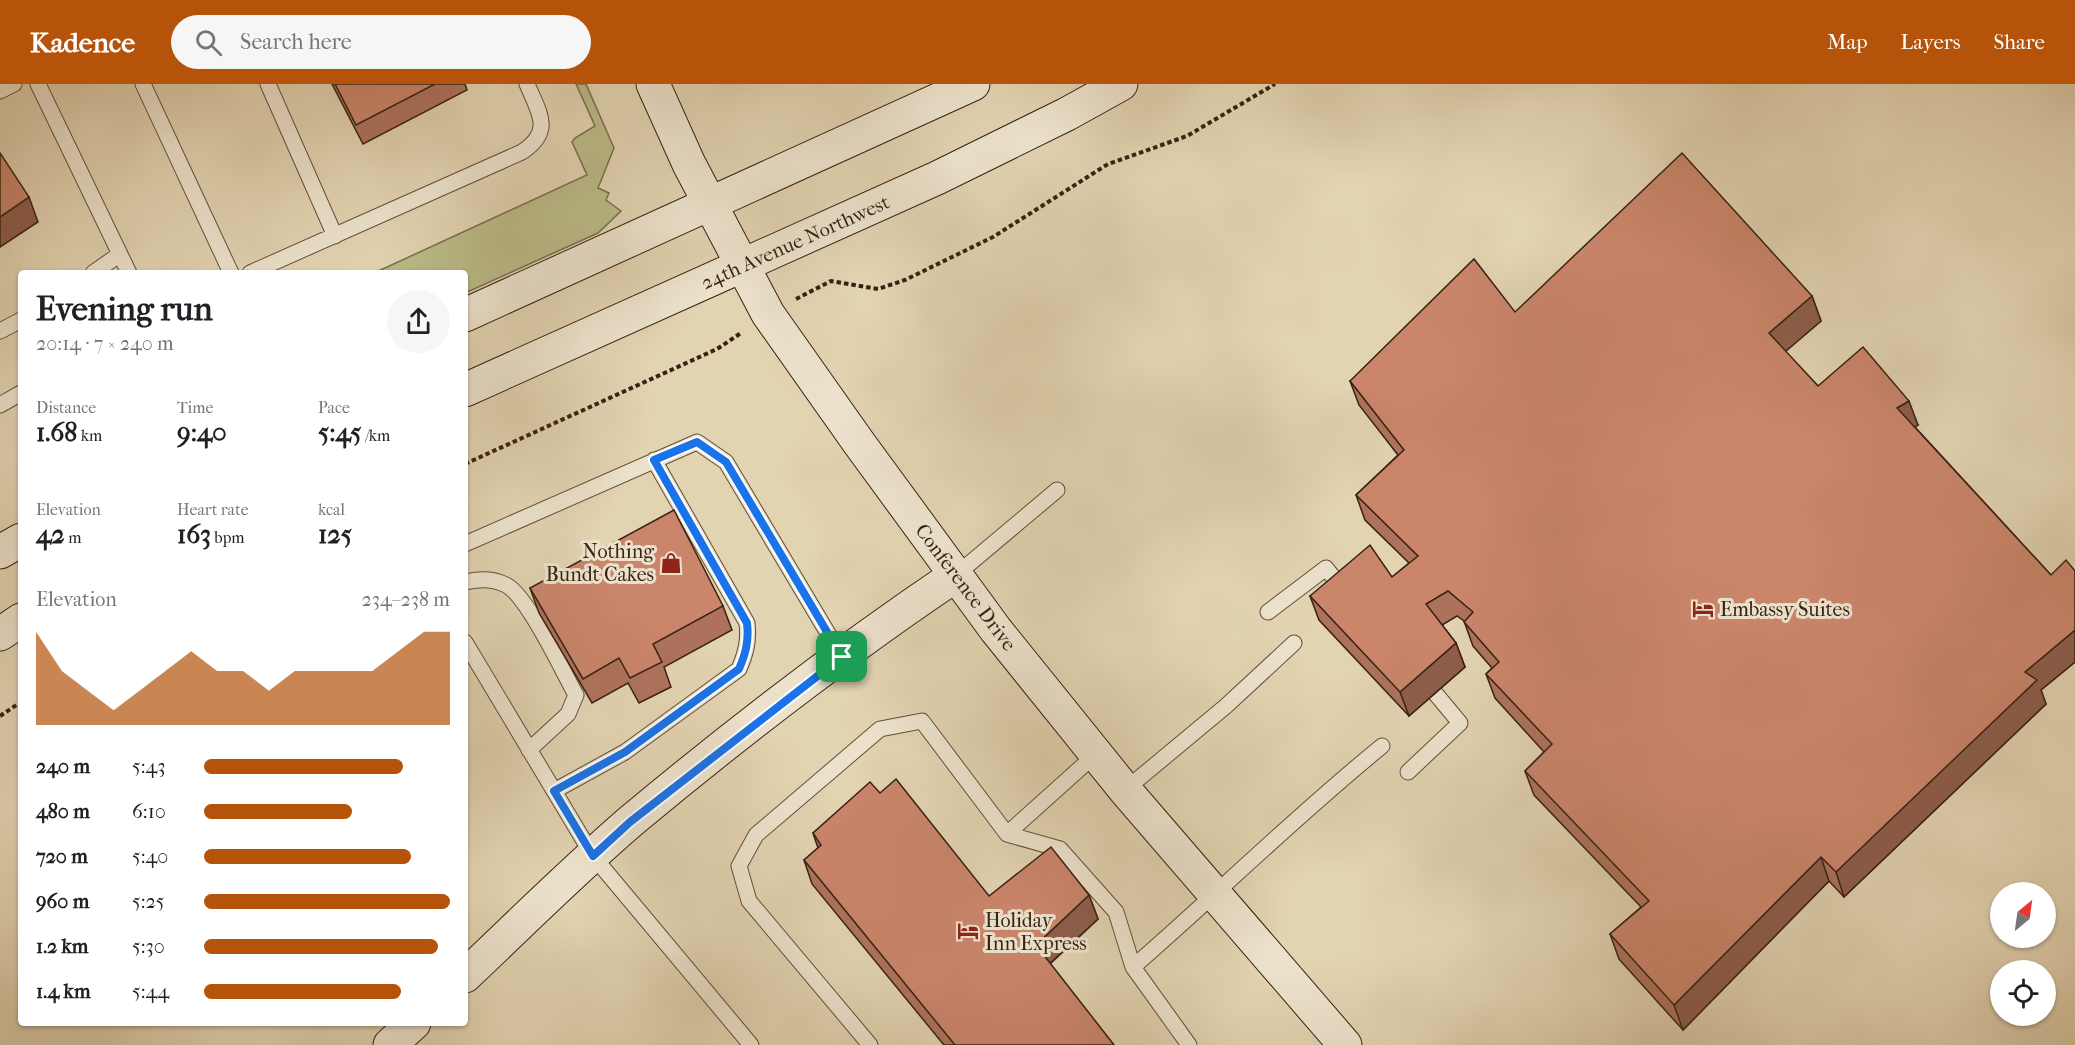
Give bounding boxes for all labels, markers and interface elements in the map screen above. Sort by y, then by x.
search box [171,15,591,69]
text: Kadence [30,26,135,59]
icon: search [192,26,225,59]
text: Search here [240,29,352,55]
text: Map [1827,30,1868,54]
text: Layers [1901,30,1960,54]
text: Share [1993,30,2045,54]
street label: 24th Avenue Northwest [697,190,893,294]
text: Evening run [36,290,213,329]
button: share [387,290,450,353]
text: 20:14 · 7 × 240 m [36,332,174,355]
text: Distance [36,398,96,417]
text: Time [177,398,213,417]
text: Pace [318,398,350,417]
text: 1.68 [36,417,77,448]
text: 9:40 [177,417,227,448]
text: 5:45 [318,417,361,448]
text: km [77,426,102,445]
text: /km [361,426,390,445]
text: Elevation [36,500,101,519]
text: Heart rate [177,500,249,519]
text: kcal [318,500,345,519]
text: 42 [36,519,65,550]
text: 163 [177,519,211,550]
text: 125 [318,519,352,550]
street label: Conference Drive [910,519,1021,655]
text: m [65,528,81,547]
text: bpm [211,528,245,547]
place label: Nothing Bundt Cakes [546,540,654,586]
shop icon: Nothing Bundt Cakes [659,551,683,575]
text: Elevation [36,588,117,611]
text: 234–238 m [362,588,450,611]
hotel icon: Embassy Suites [1691,597,1715,621]
place label: Embassy Suites [1720,598,1850,621]
pin [816,631,867,682]
icon: arrive [825,640,858,673]
text: 240 m [36,755,90,778]
text: 5:43 [132,755,166,778]
text: 480 m [36,800,90,823]
text: 6:10 [132,800,166,823]
text: 720 m [36,845,88,868]
text: 5:40 [132,845,168,868]
north arrow [1990,882,2056,948]
map controls [1990,882,2056,1026]
text: 960 m [36,890,89,913]
text: 5:25 [132,890,164,913]
place label: Holiday Inn Express [985,909,1087,955]
hotel icon: Holiday Inn Express [956,919,980,943]
text: 1.2 km [36,935,89,958]
text: 5:30 [132,935,165,958]
button: locate [1990,960,2056,1026]
text: 1.4 km [36,980,91,1003]
text: 5:44 [132,980,169,1003]

